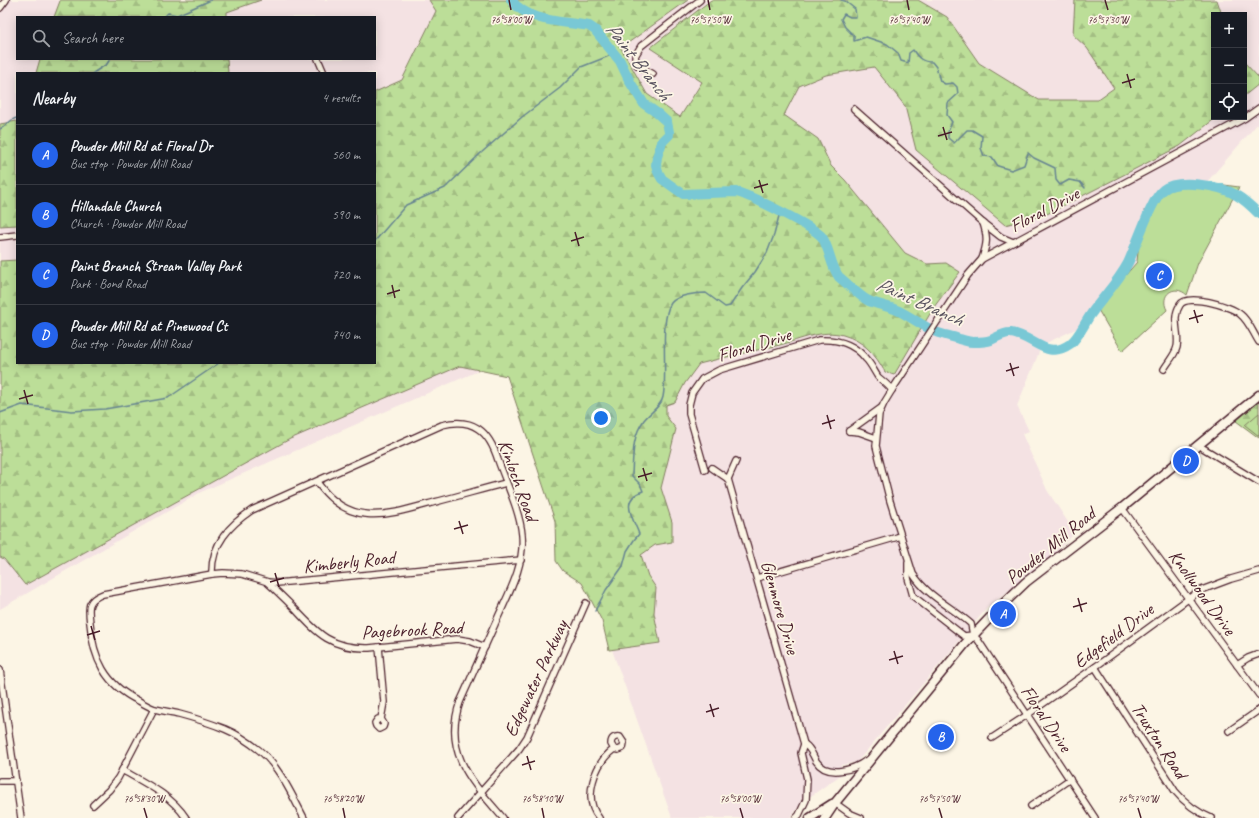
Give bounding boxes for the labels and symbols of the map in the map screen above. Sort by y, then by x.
text: 76°58'00"W [491,13,533,26]
text: 76°57'50"W [690,13,732,26]
text: 76°57'40"W [889,13,931,26]
text: 76°57'30"W [1088,13,1130,26]
water label: Paint Branch [600,17,678,107]
street label: Floral Drive [1006,181,1085,238]
pin: C [1146,261,1172,291]
water label: Paint Branch [873,271,969,332]
street label: Floral Drive [715,322,796,367]
your location [591,408,611,428]
street label: Kinloch Road [492,436,545,528]
pin: D [1173,446,1199,476]
street label: Powder Mill Road [1001,501,1103,589]
street label: Kimberly Road [302,545,399,579]
street label: Knollwood Drive [1163,545,1242,641]
street label: Glenmore Drive [755,558,805,659]
street label: Edgefield Drive [1069,597,1160,674]
pin: A [990,599,1016,629]
street label: Pagebrook Road [361,615,467,645]
street label: Edgewater Parkway [498,615,574,741]
street label: Floral Drive [1015,681,1078,758]
street label: Truxton Road [1126,698,1195,786]
pin: B [928,722,954,752]
text: 76°58'30"W [124,792,166,805]
text: 76°58'20"W [323,792,365,805]
text: 76°58'10"W [522,792,564,805]
text: 76°58'00"W [720,792,762,805]
text: 76°57'50"W [919,792,961,805]
text: 76°57'40"W [1118,792,1160,805]

